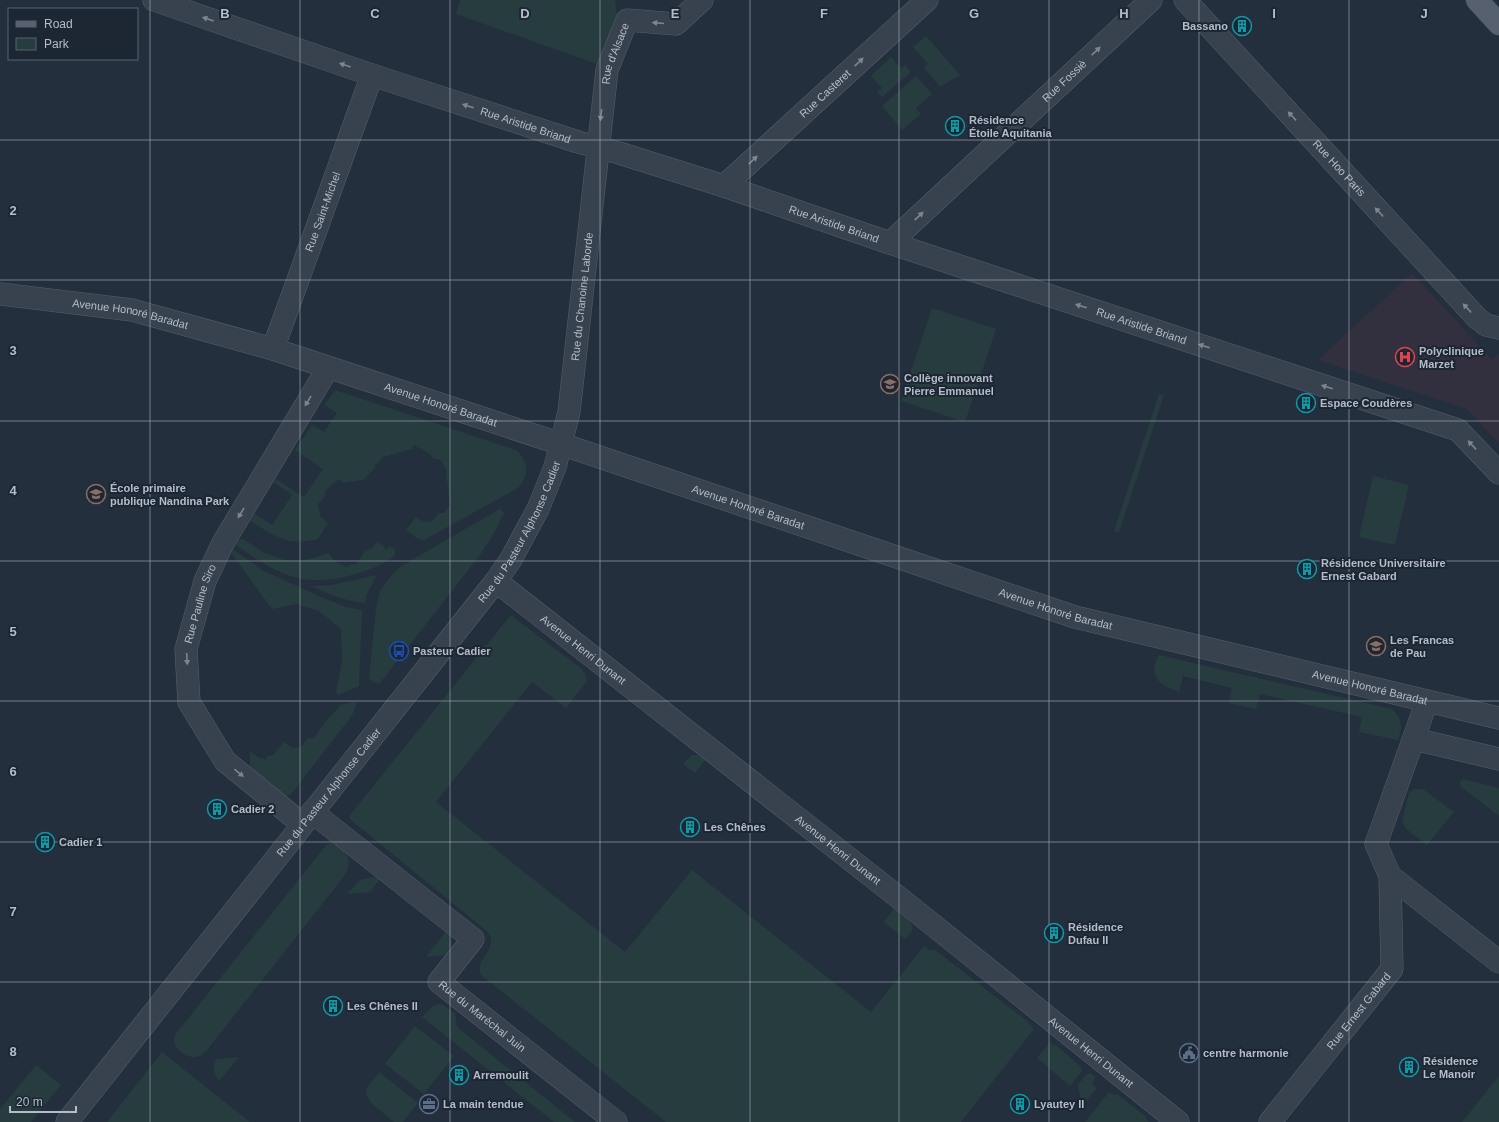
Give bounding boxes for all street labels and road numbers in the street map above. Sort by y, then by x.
street label: Rue d'Alsace [599,21,631,85]
street label: Rue Fossiè [1040,57,1089,104]
street label: Rue Casteret [797,67,853,120]
street label: Rue Aristide Briand [479,105,572,145]
street label: Rue Hoo Paris [1311,138,1368,199]
street label: Rue Saint-Michel [303,170,343,253]
street label: Rue Aristide Briand [787,203,881,245]
street label: Rue du Chanoine Laborde [569,232,595,362]
street label: Avenue Honoré Baradat [72,297,190,331]
street label: Rue Aristide Briand [1095,305,1188,346]
street label: Avenue Honoré Baradat [383,380,499,429]
street label: Rue du Pasteur Alphonse Cadier [475,459,562,605]
street label: Avenue Honoré Baradat [690,482,806,531]
street label: Rue Pauline Siro [182,562,218,645]
street label: Avenue Honoré Baradat [997,586,1113,632]
street label: Avenue Henri Dunant [538,612,628,687]
street label: Avenue Honoré Baradat [1311,668,1429,707]
street label: Rue du Pasteur Alphonse Cadier [274,725,383,859]
street label: Avenue Henri Dunant [793,813,883,887]
street label: Rue Ernest Gabard [1324,970,1393,1052]
street label: Rue du Maréchal Juin [436,978,528,1054]
street label: Avenue Henri Dunant [1046,1014,1136,1090]

